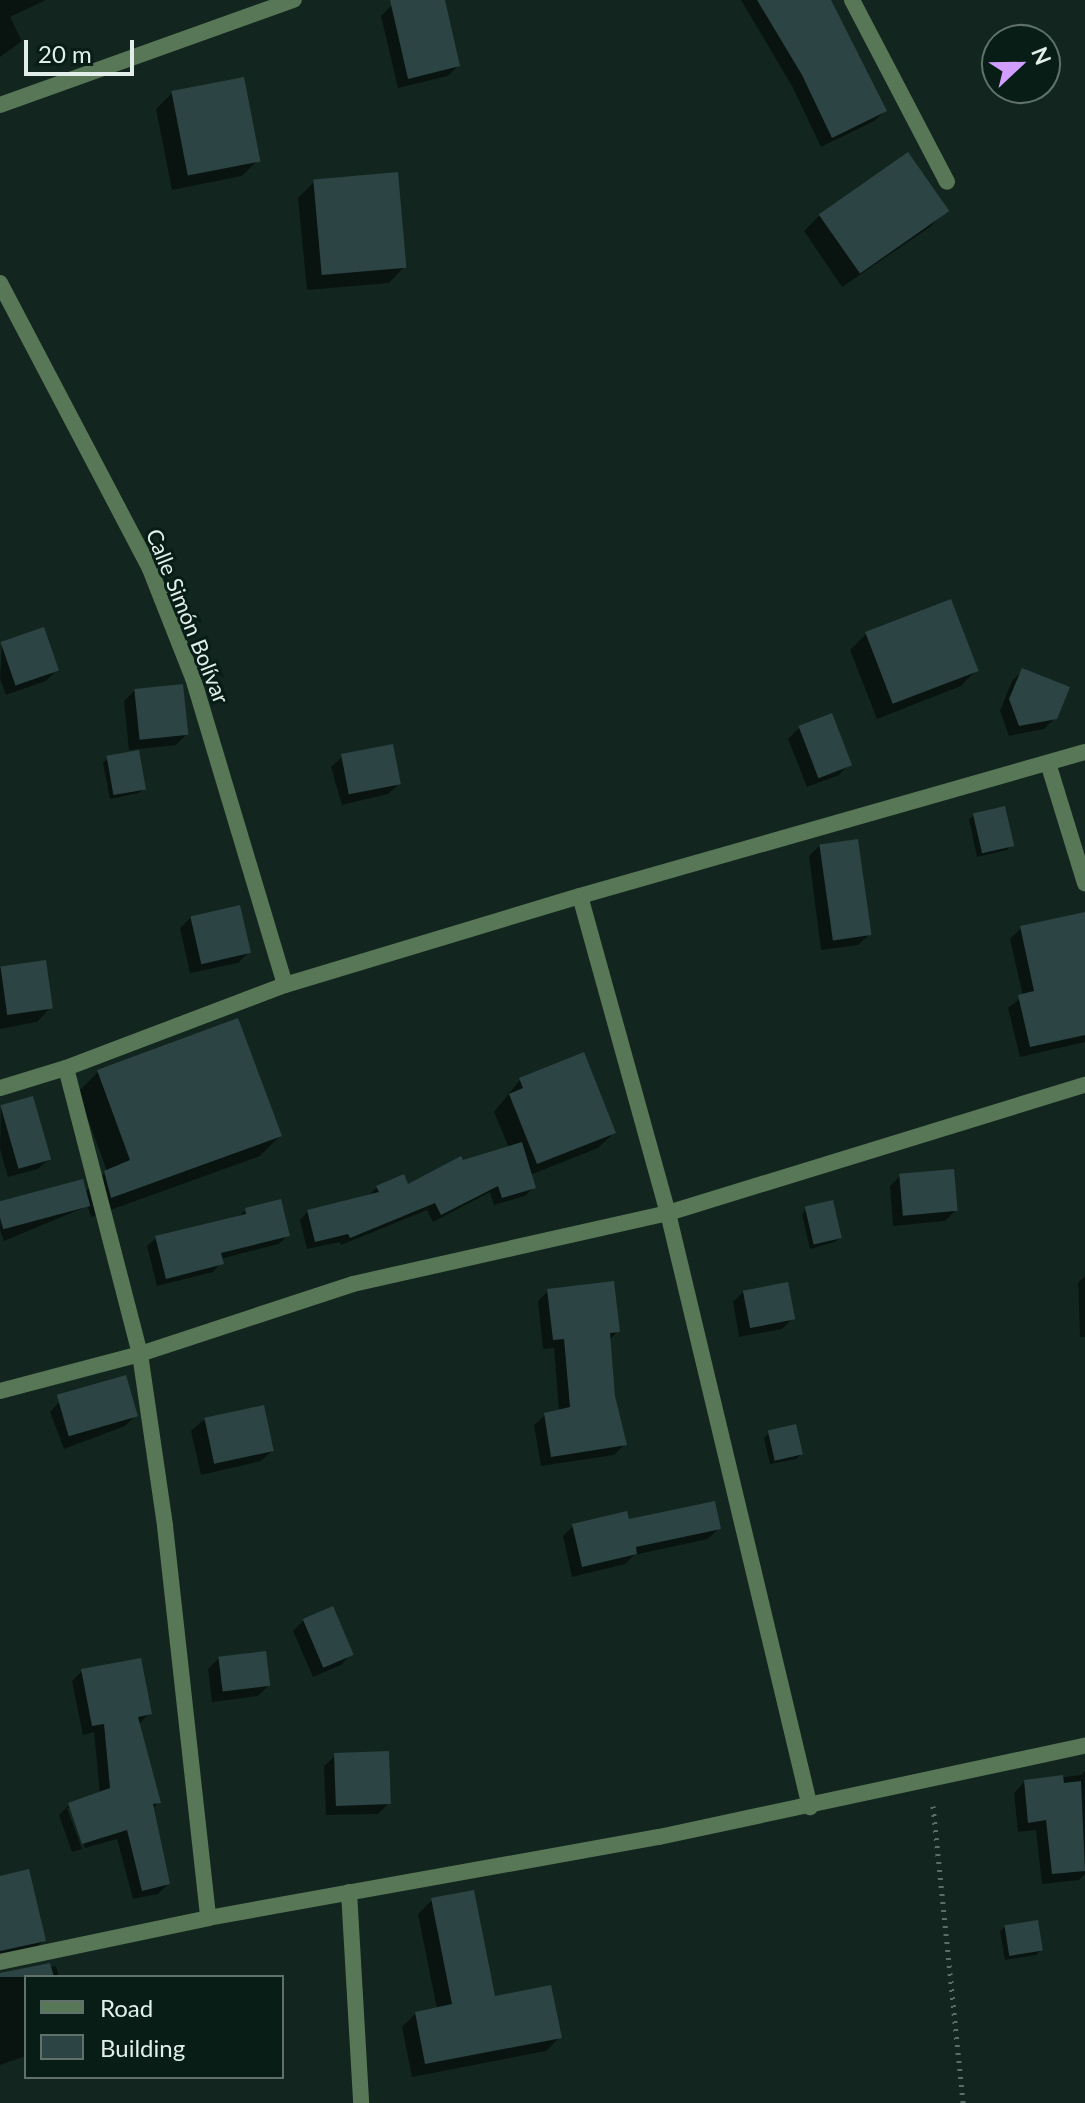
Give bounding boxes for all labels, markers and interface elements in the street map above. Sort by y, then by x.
scale bar [28,24,138,74]
north arrow [981,24,1061,104]
text: 20 m [38,39,92,68]
text: N [1026,43,1058,68]
street label: Calle Simón Bolívar [141,525,235,707]
legend [24,1975,284,2079]
text: Road [100,1993,153,2022]
text: Building [100,2033,185,2062]

